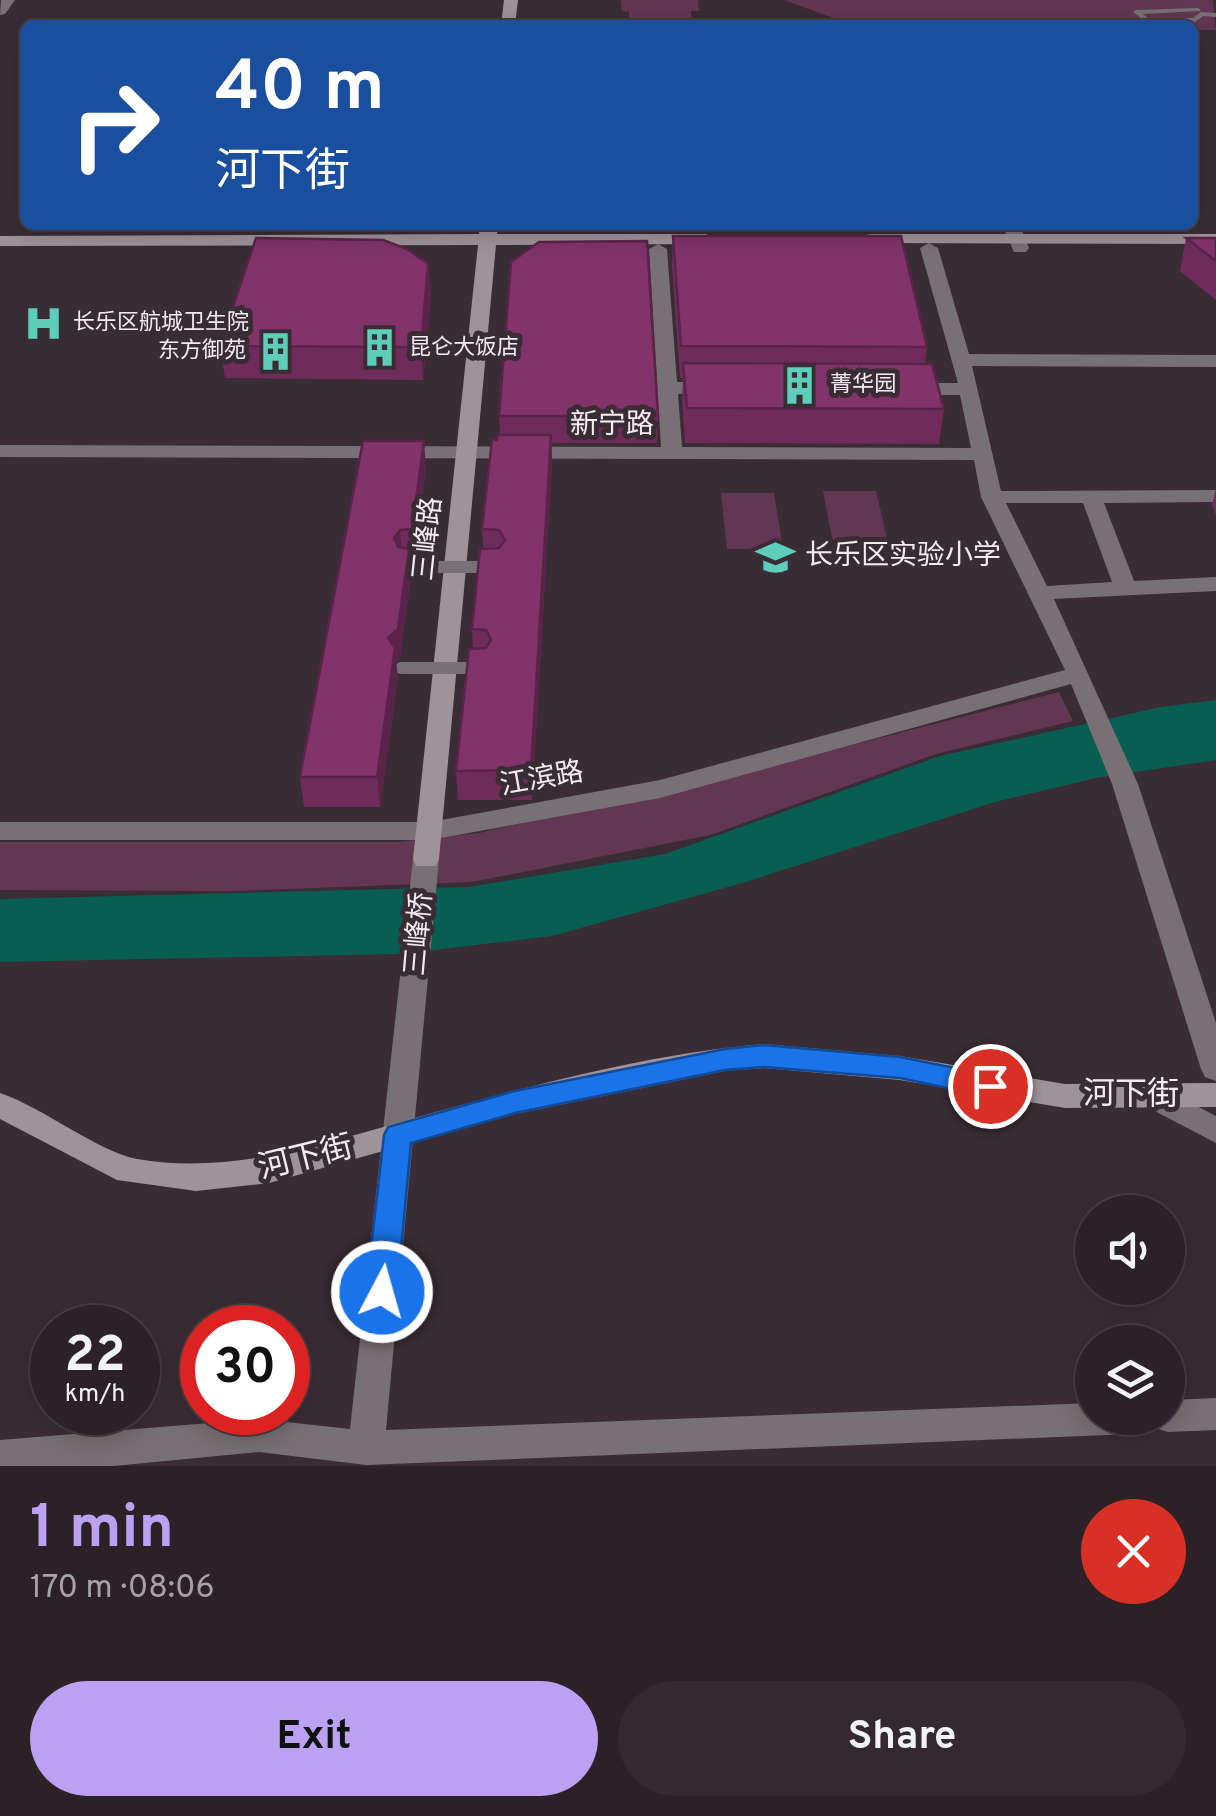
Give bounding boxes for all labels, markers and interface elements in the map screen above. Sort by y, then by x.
text: 40 m [215,46,385,135]
icon: right [50,60,180,190]
text: 河下街 [215,145,350,202]
hospital icon: 长乐区航城卫生院 [22,302,64,344]
place label: 长乐区航城卫生院 [73,310,249,337]
building icon: 昆仑大饭店 [358,327,400,369]
building icon: 东方御苑 [255,330,297,372]
place label: 昆仑大饭店 [409,335,519,362]
place label: 东方御苑 [158,338,246,365]
building icon: 菁华园 [779,364,821,406]
place label: 菁华园 [830,372,896,399]
street label: 新宁路 [570,408,654,444]
street label: 三峰路 [407,495,451,583]
school or university icon: 长乐区实验小学 [754,536,796,578]
place label: 长乐区实验小学 [805,539,1001,575]
street label: 江滨路 [498,755,586,805]
street label: 三峰桥 [398,891,442,977]
pin [948,1044,1033,1129]
icon: arrive [963,1059,1018,1114]
street label: 河下街 [1083,1076,1179,1116]
street label: 河下街 [255,1128,357,1190]
map controls [1075,1195,1185,1435]
button: sound [1075,1195,1185,1305]
position arrow [330,1240,434,1344]
speed limit sign: 30 [180,1305,310,1435]
button: layers [1075,1325,1185,1435]
text: 22 [64,1326,126,1389]
text: km/h [65,1379,125,1411]
text: 1 min [30,1493,174,1569]
button: close [1081,1499,1186,1604]
text: 170 m · 08:06 [30,1569,215,1609]
button: Exit [30,1681,598,1796]
button: Share [618,1681,1186,1796]

